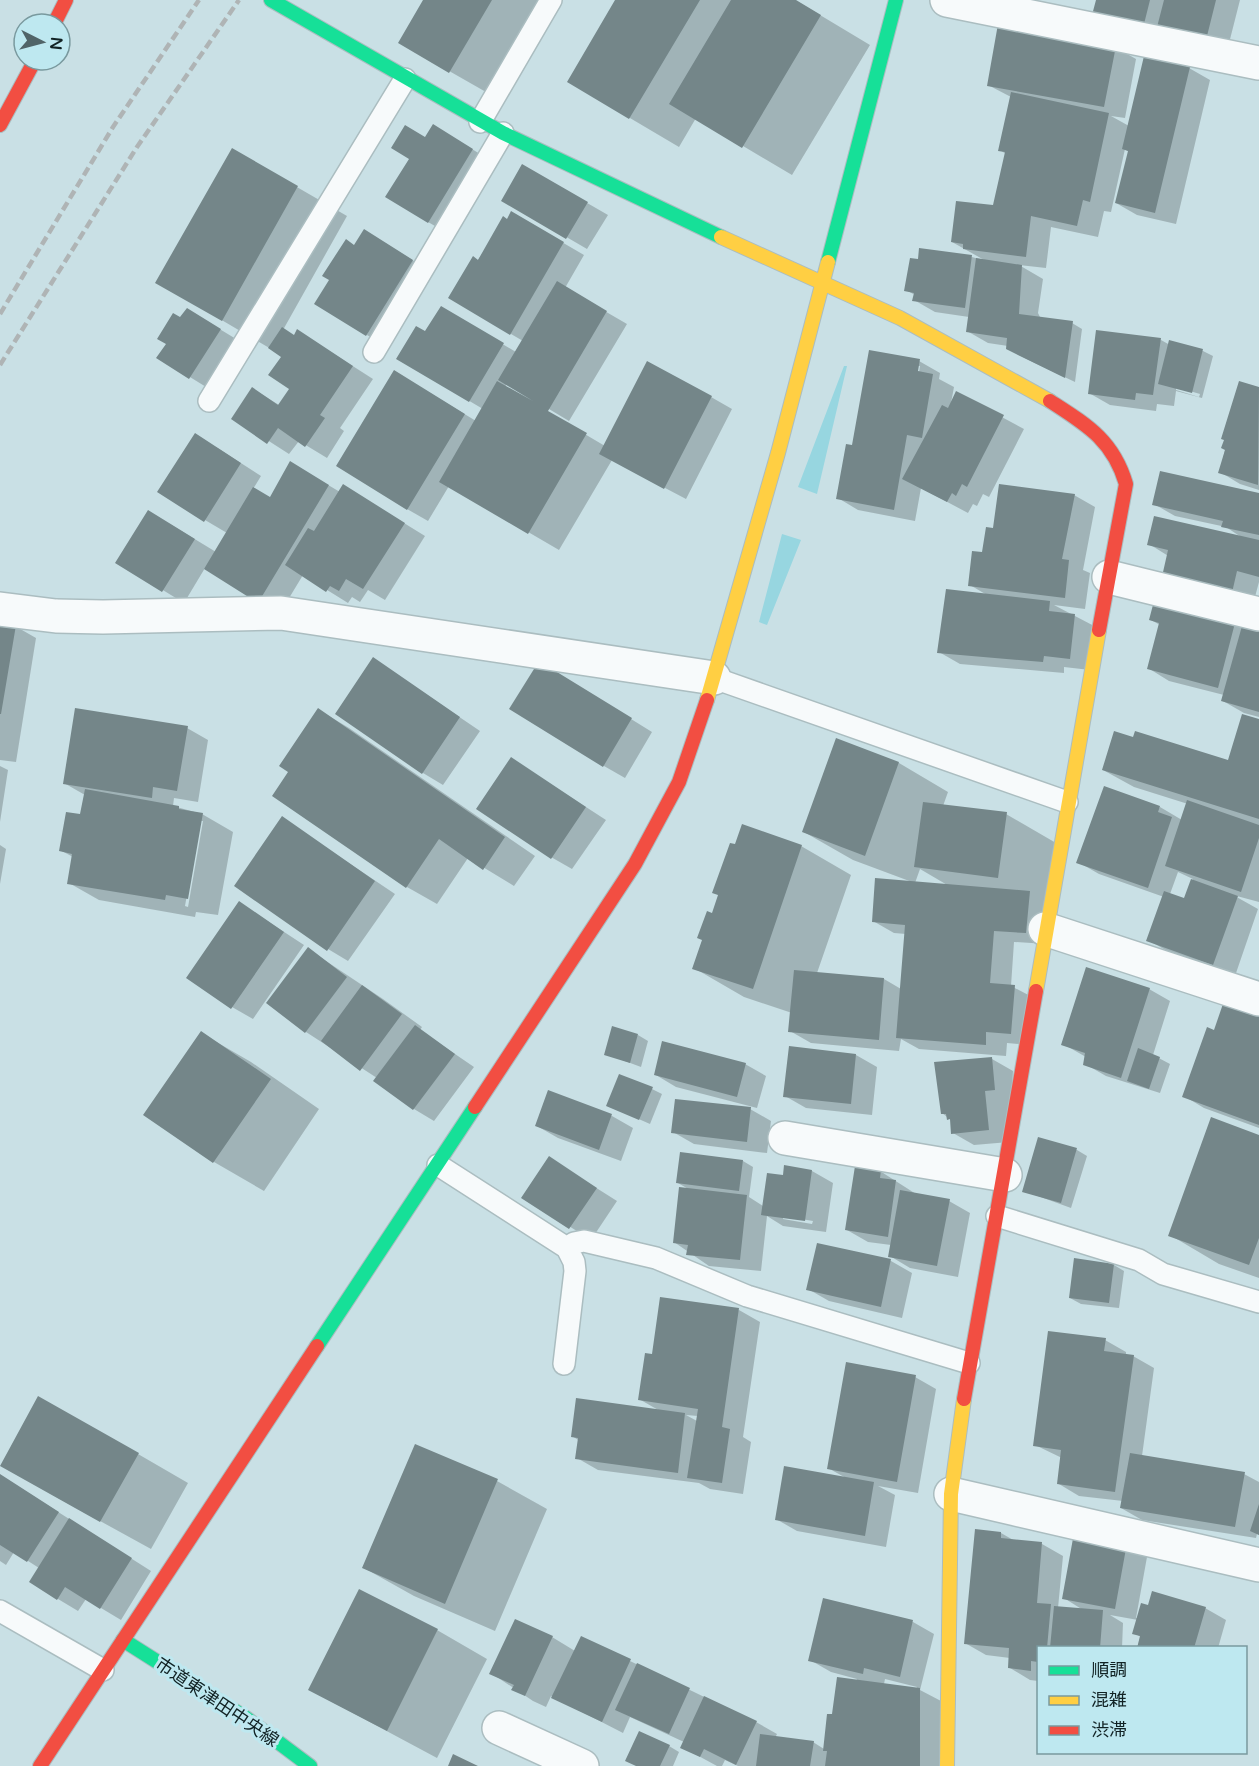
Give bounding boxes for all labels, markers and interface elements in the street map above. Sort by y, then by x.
north arrow [12,12,72,72]
text: N [45,36,67,51]
legend [1037,1646,1247,1754]
street label: 市道東津田中央線 [151,1653,283,1751]
text: 順調 [1091,1659,1127,1681]
text: 混雑 [1091,1689,1127,1711]
text: 渋滞 [1091,1719,1127,1741]

